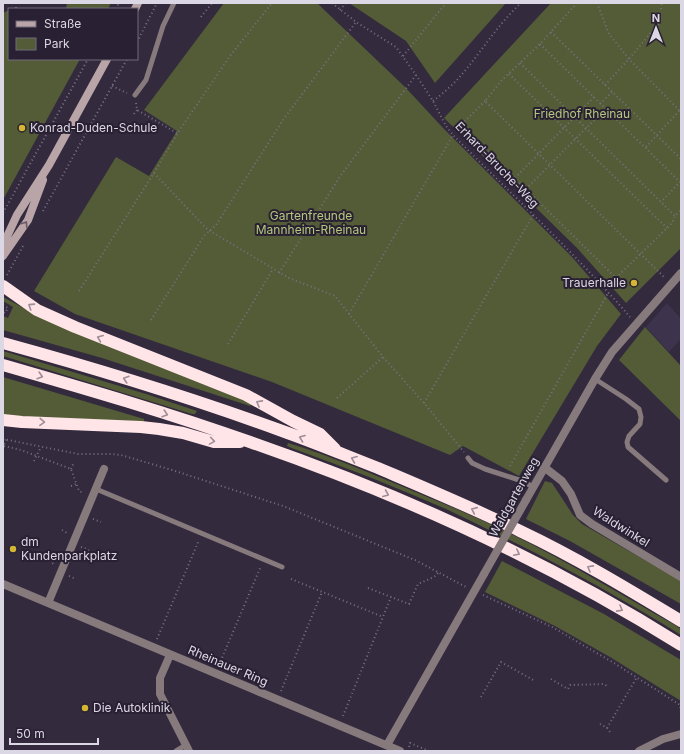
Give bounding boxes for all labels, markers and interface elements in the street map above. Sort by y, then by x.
legend [8,8,138,60]
north arrow [636,8,676,48]
text: N [652,11,660,25]
text: Straße [44,16,81,31]
text: Park [44,36,70,51]
park label: Friedhof Rheinau [534,106,630,121]
street label: Erhard-Bruche-Weg [452,118,542,211]
place label: Konrad-Duden-Schule [30,120,157,135]
marker: Konrad-Duden-Schule [17,123,27,133]
park label: Gartenfreunde Mannheim-Rheinau [256,208,366,237]
one-way arrow [20,221,28,228]
place label: Trauerhalle [562,275,626,290]
marker: Trauerhalle [629,278,639,288]
one-way arrow [28,303,35,310]
one-way arrow [97,334,104,342]
one-way arrow [37,371,44,380]
one-way arrow [123,376,130,384]
one-way arrow [256,400,263,407]
one-way arrow [161,409,168,418]
one-way arrow [39,418,45,427]
one-way arrow [299,435,306,443]
one-way arrow [209,436,215,445]
street label: Waldgartenweg [485,454,542,539]
one-way arrow [351,455,358,463]
one-way arrow [383,489,390,497]
street label: Waldwinkel [590,503,652,550]
one-way arrow [470,507,478,515]
place label: dm Kundenparkplatz [21,534,117,563]
marker: dm Kundenparkplatz [8,544,18,554]
one-way arrow [513,548,521,556]
one-way arrow [587,565,594,572]
one-way arrow [616,604,623,611]
street label: Rheinauer Ring [186,642,271,689]
place label: Die Autoklinik [93,700,171,715]
marker: Die Autoklinik [80,703,90,713]
scale bar [10,720,98,746]
text: 50 m [16,726,45,741]

